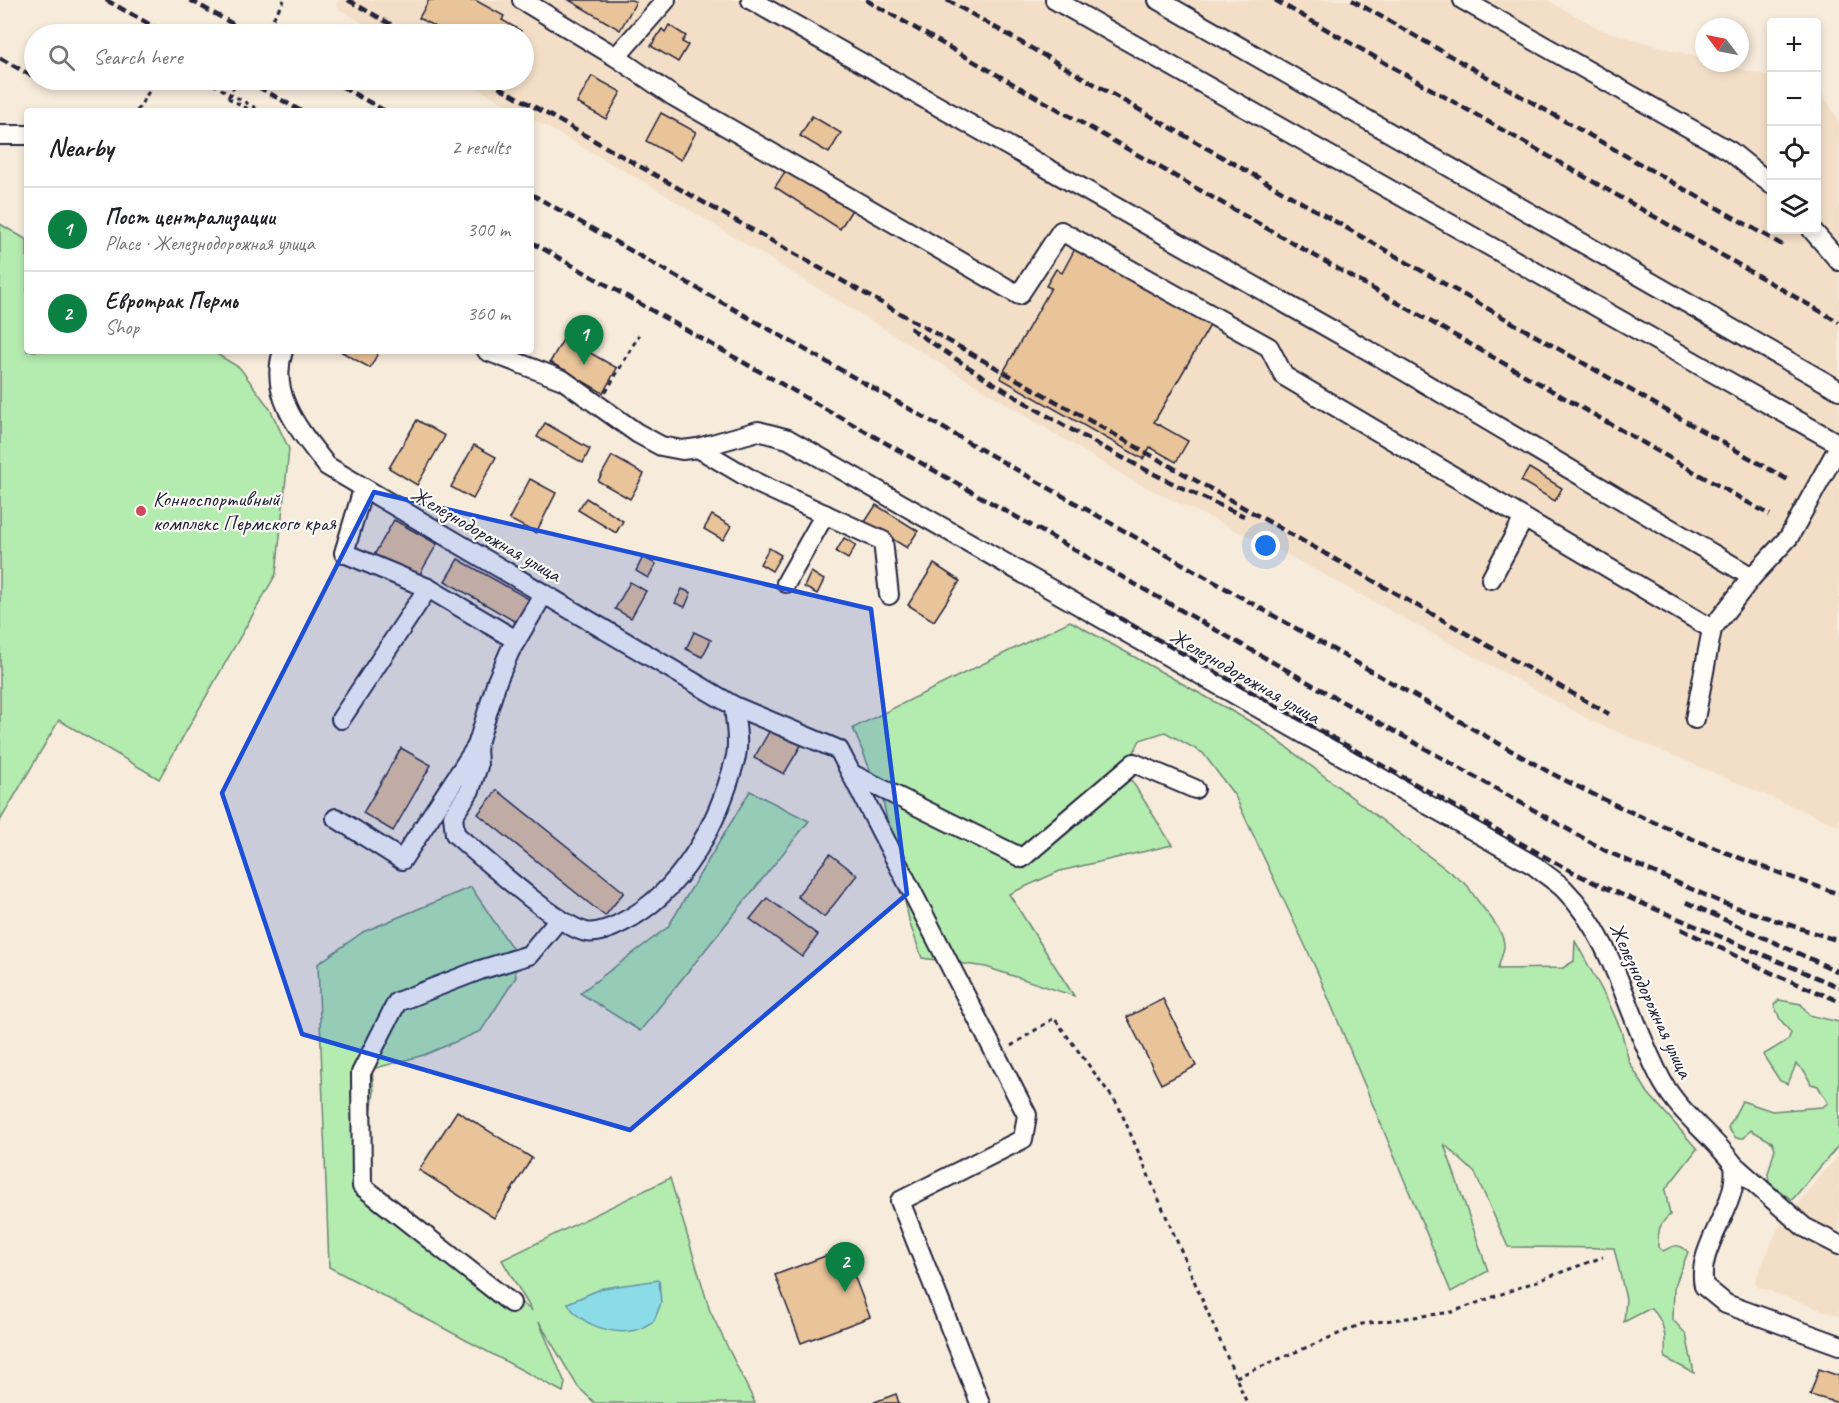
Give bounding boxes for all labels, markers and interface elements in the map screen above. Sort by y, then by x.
north arrow [1695,18,1749,72]
map controls [1767,18,1821,234]
button: + [1767,18,1821,72]
search box [24,24,534,90]
icon: search [45,41,78,74]
text: Search here [93,43,183,71]
button: − [1767,72,1821,126]
button: locate [1767,126,1821,180]
text: Nearby [48,131,113,164]
text: 2 results [451,135,510,160]
button: layers [1767,180,1821,234]
text: Пост централизации [105,203,275,231]
text: 1 [63,217,72,242]
text: 300 m [467,217,510,242]
text: Place · Железнодорожная улица [105,231,314,256]
text: Евротрак Пермь [105,287,238,315]
text: 2 [63,301,72,326]
text: 360 m [467,301,510,326]
text: Shop [105,315,139,340]
pin: 1 [564,316,604,365]
street label: Железнодорожная улица [406,481,567,588]
place label: Конноспортивный комплекс Пермского края [153,486,337,536]
marker: Конноспортивный комплекс Пермского края [134,504,148,518]
your location [1251,531,1280,560]
street label: Железнодорожная улица [1165,623,1326,730]
street label: Железнодорожная улица [1604,918,1699,1084]
pin: 2 [826,1242,864,1292]

